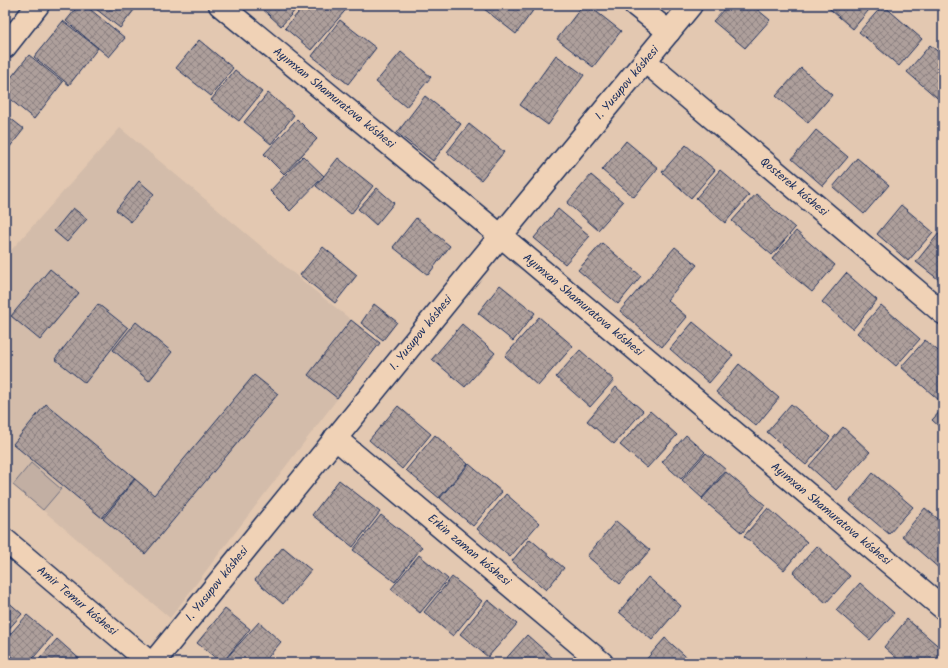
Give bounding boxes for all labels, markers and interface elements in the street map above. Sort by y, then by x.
street label: I. Yusupov kóshesi [590,41,665,124]
street label: Ayımxan Shamuratova kóshesi [269,43,400,154]
street label: Qosterek kóshesi [756,153,833,222]
street label: Ayımxan Shamuratova kóshesi [518,249,648,362]
street label: I. Yusupov kóshesi [385,290,458,375]
street label: Ayımxan Shamuratova kóshesi [766,458,896,571]
street label: Erkin zaman kóshesi [423,509,516,591]
street label: I. Yusupov kóshesi [181,541,254,626]
street label: Amir Temur kóshesi [32,561,122,641]

